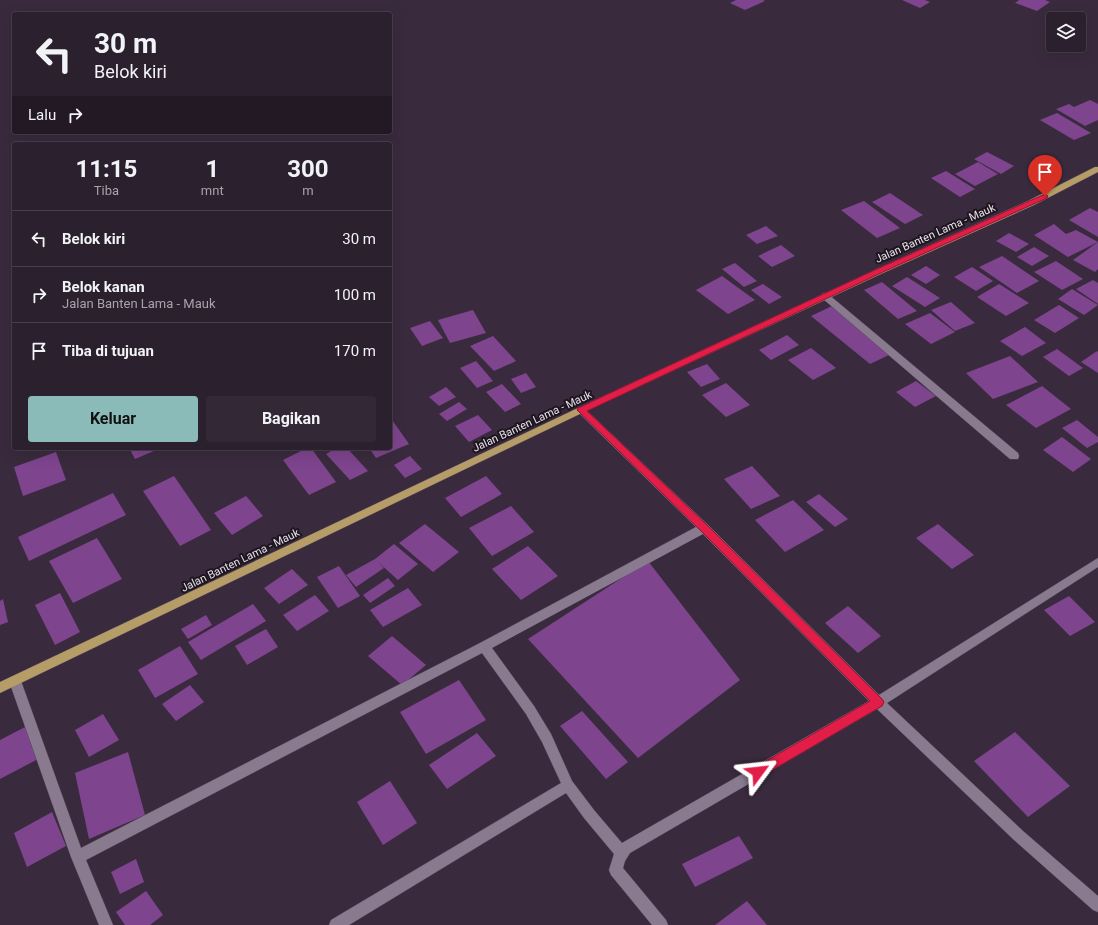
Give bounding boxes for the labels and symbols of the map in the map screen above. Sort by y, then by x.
pin [1028,155,1062,196]
street label: Jalan Banten Lama - Mauk [873,201,998,266]
street label: Jalan Banten Lama - Mauk [471,388,594,455]
street label: Jalan Banten Lama - Mauk [179,526,302,595]
position arrow [737,751,779,793]

